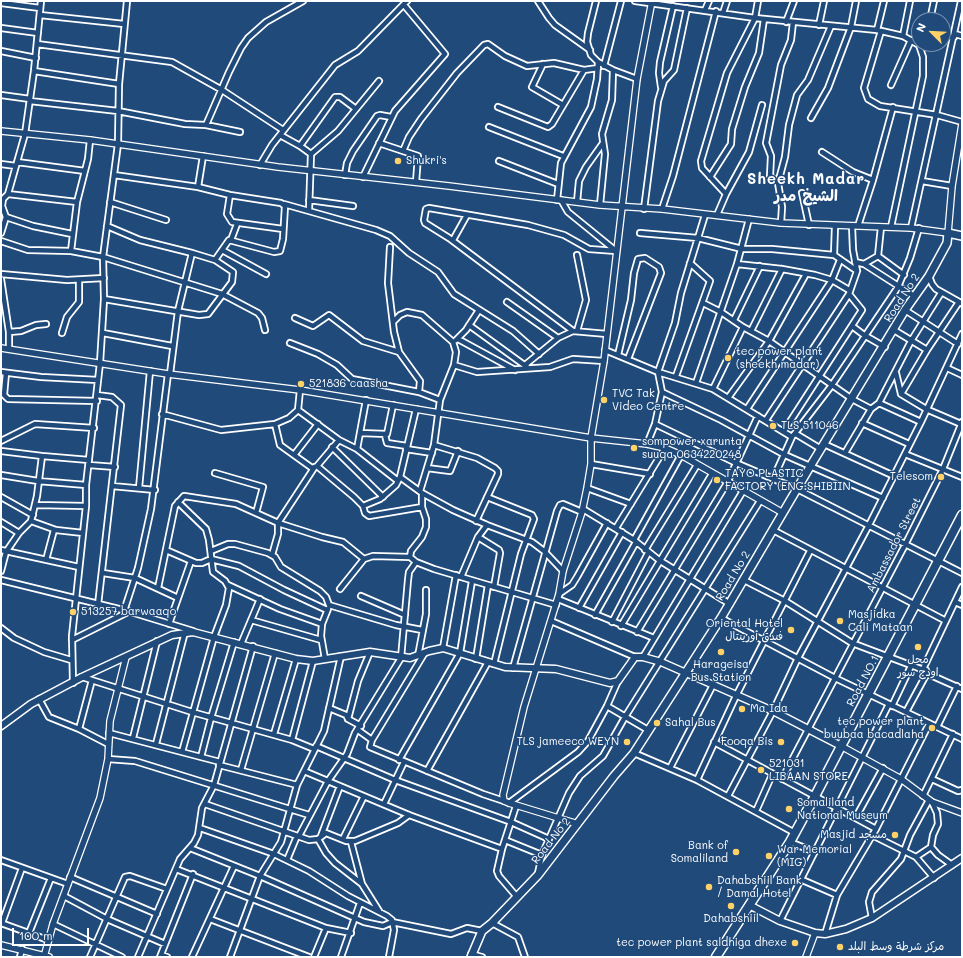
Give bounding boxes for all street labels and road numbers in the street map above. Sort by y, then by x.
street label: Road No 2 [881,271,923,325]
street label: Ambassador Street [864,495,924,595]
street label: Road No 2 [713,549,753,603]
street label: Road NO.1 [844,653,882,709]
street label: Road No 2 [529,815,573,867]

